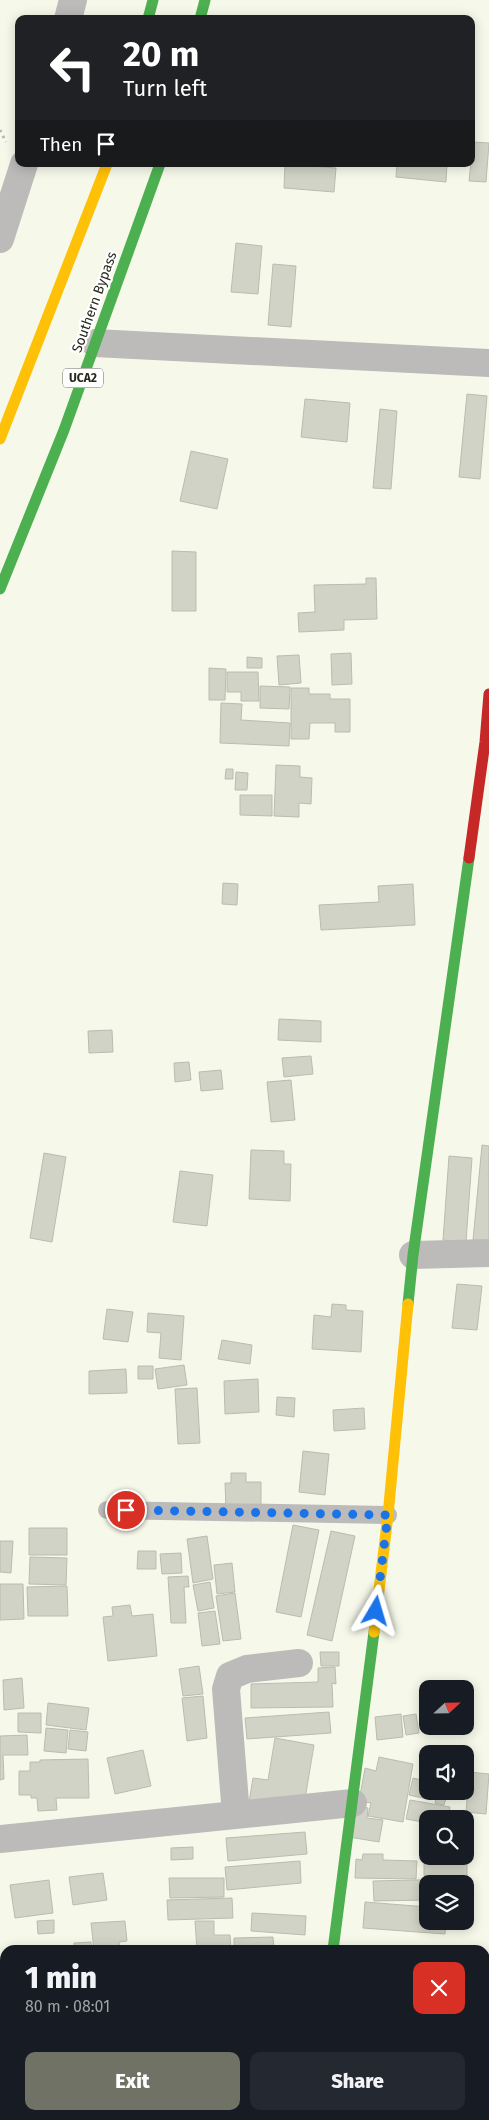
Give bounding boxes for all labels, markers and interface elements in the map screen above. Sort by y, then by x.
text: 20 m [123,33,199,75]
icon: left [40,35,105,100]
text: Turn left [123,75,207,102]
icon: arrive [92,130,120,158]
text: Then [40,133,82,156]
street label: Southern Bypass [68,249,121,355]
road number: UCA2 [63,368,103,388]
pin [105,1489,147,1531]
icon: arrive [112,1496,140,1524]
position arrow [349,1584,401,1636]
north arrow [419,1680,474,1735]
map controls [419,1680,474,1930]
button: sound [419,1745,474,1800]
button: search [419,1810,474,1865]
button: layers [419,1875,474,1930]
text: 1 min [25,1960,97,1996]
button: close [413,1962,465,2014]
text: 80 m · 08:01 [25,1997,110,2016]
button: Exit [25,2052,240,2110]
button: Share [250,2052,465,2110]

